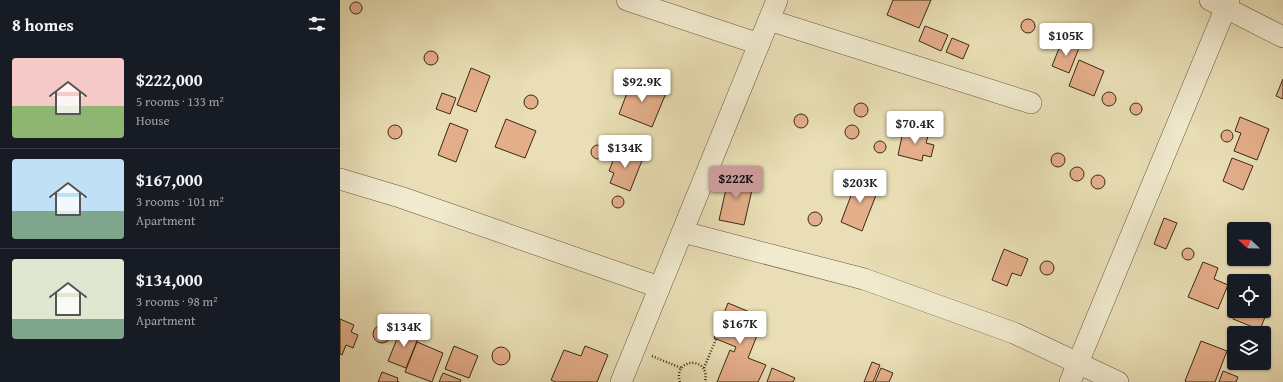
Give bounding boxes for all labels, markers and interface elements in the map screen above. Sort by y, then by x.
text: 8 homes [12,12,74,37]
icon: filters [306,13,328,35]
pin: $105K [1038,23,1094,57]
text: $105K [1048,26,1084,45]
text: $222,000 [136,67,202,92]
pin: $92.9K [609,69,675,103]
text: $92.9K [623,72,661,91]
icon: home [44,74,92,122]
text: 5 rooms · 133 m² [136,92,224,111]
text: House [136,111,170,130]
pin: $70.4K [882,111,948,145]
text: $70.4K [896,114,934,133]
pin: $134K [597,135,653,169]
text: $134K [607,138,643,157]
pin: $222K [708,166,764,200]
text: $167,000 [136,167,202,192]
text: $222K [718,169,754,188]
pin: $203K [832,170,888,204]
text: $203K [842,173,878,192]
icon: home [44,175,92,223]
text: 3 rooms · 101 m² [136,192,224,211]
text: Apartment [136,211,196,230]
north arrow [1227,222,1271,266]
map controls [1227,222,1271,370]
text: $134,000 [136,267,202,292]
button: locate [1227,274,1271,318]
icon: home [44,275,92,323]
text: 3 rooms · 98 m² [136,292,218,311]
text: Apartment [136,311,196,330]
pin: $167K [712,311,768,345]
pin: $134K [376,314,432,348]
text: $167K [722,314,758,333]
text: $134K [386,317,422,336]
button: layers [1227,326,1271,370]

